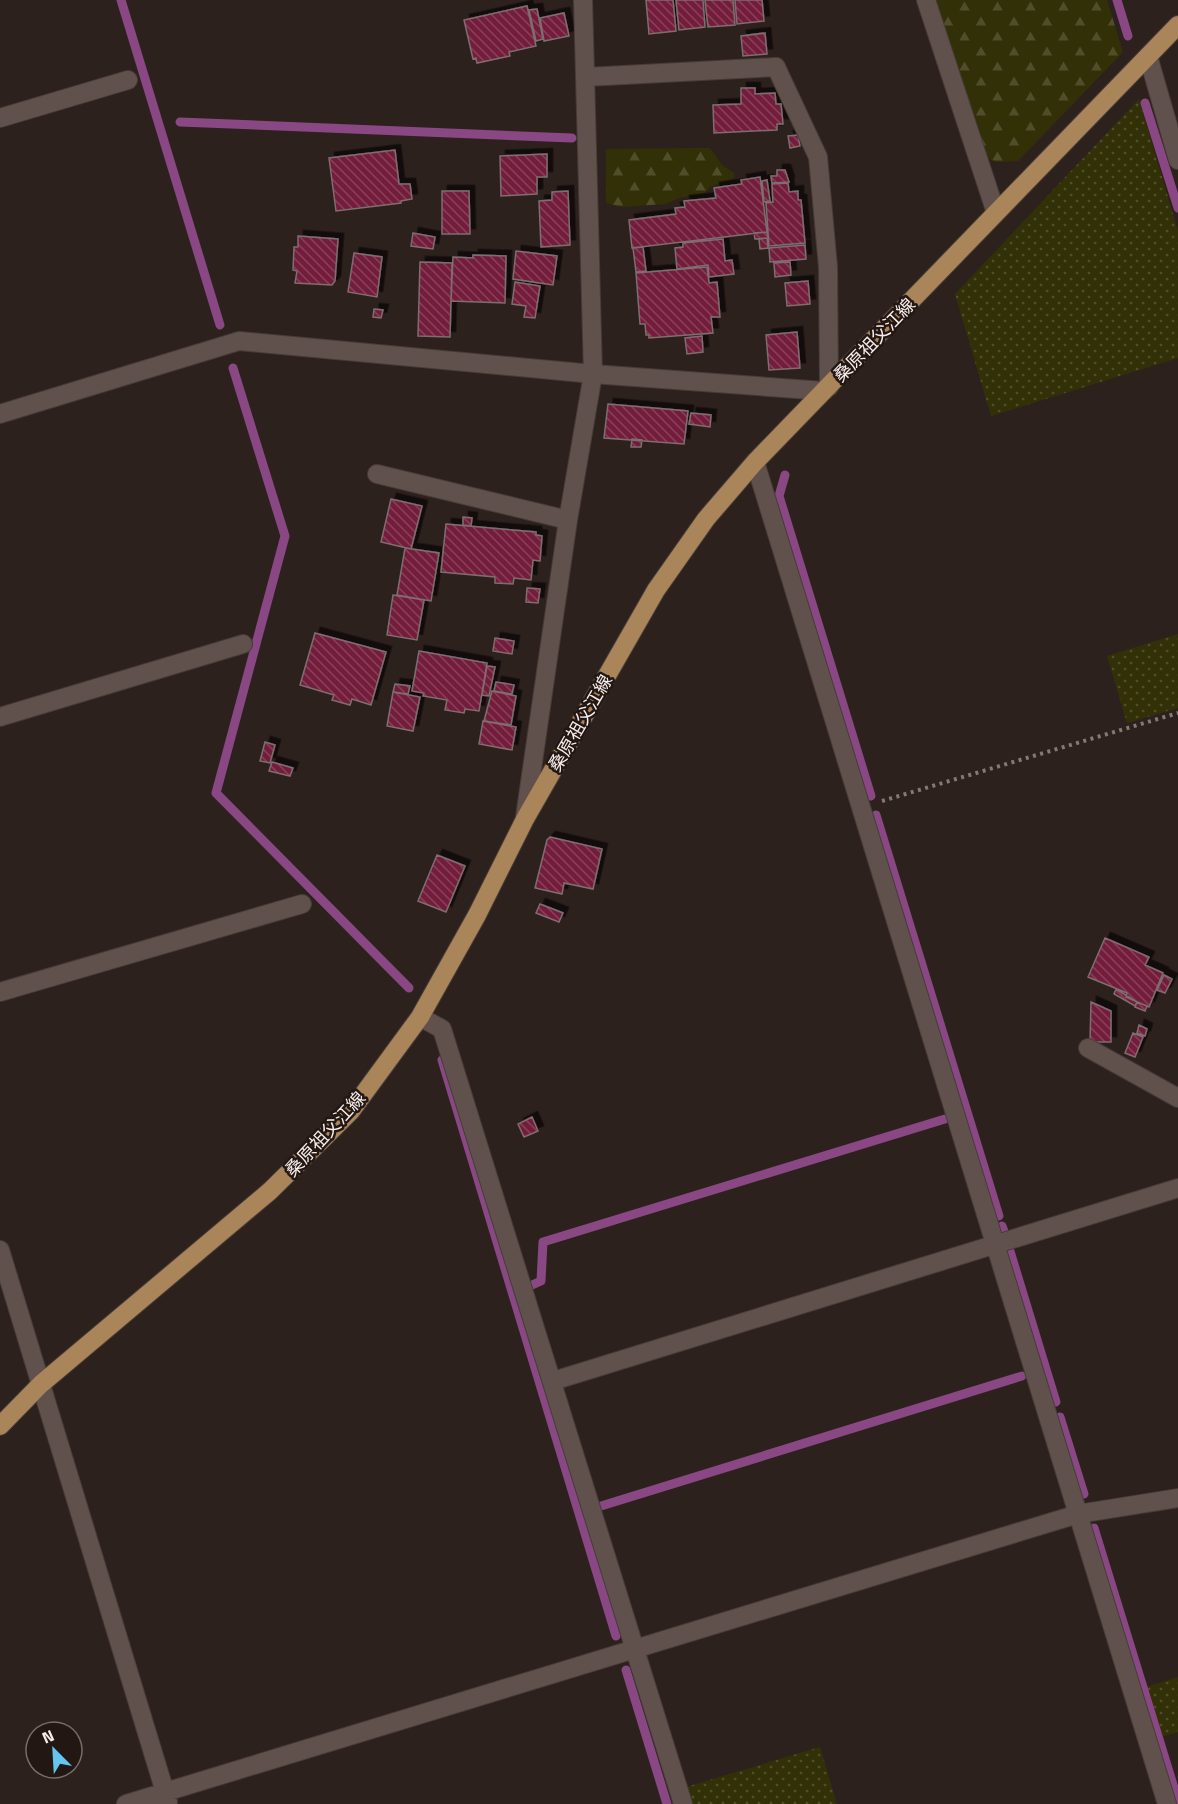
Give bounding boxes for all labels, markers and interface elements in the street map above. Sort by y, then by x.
street label: 桑原祖父江線 [827,292,921,388]
street label: 桑原祖父江線 [541,669,619,777]
street label: 桑原祖父江線 [278,1085,372,1183]
north arrow [24,1720,84,1780]
text: N [38,1723,58,1750]

